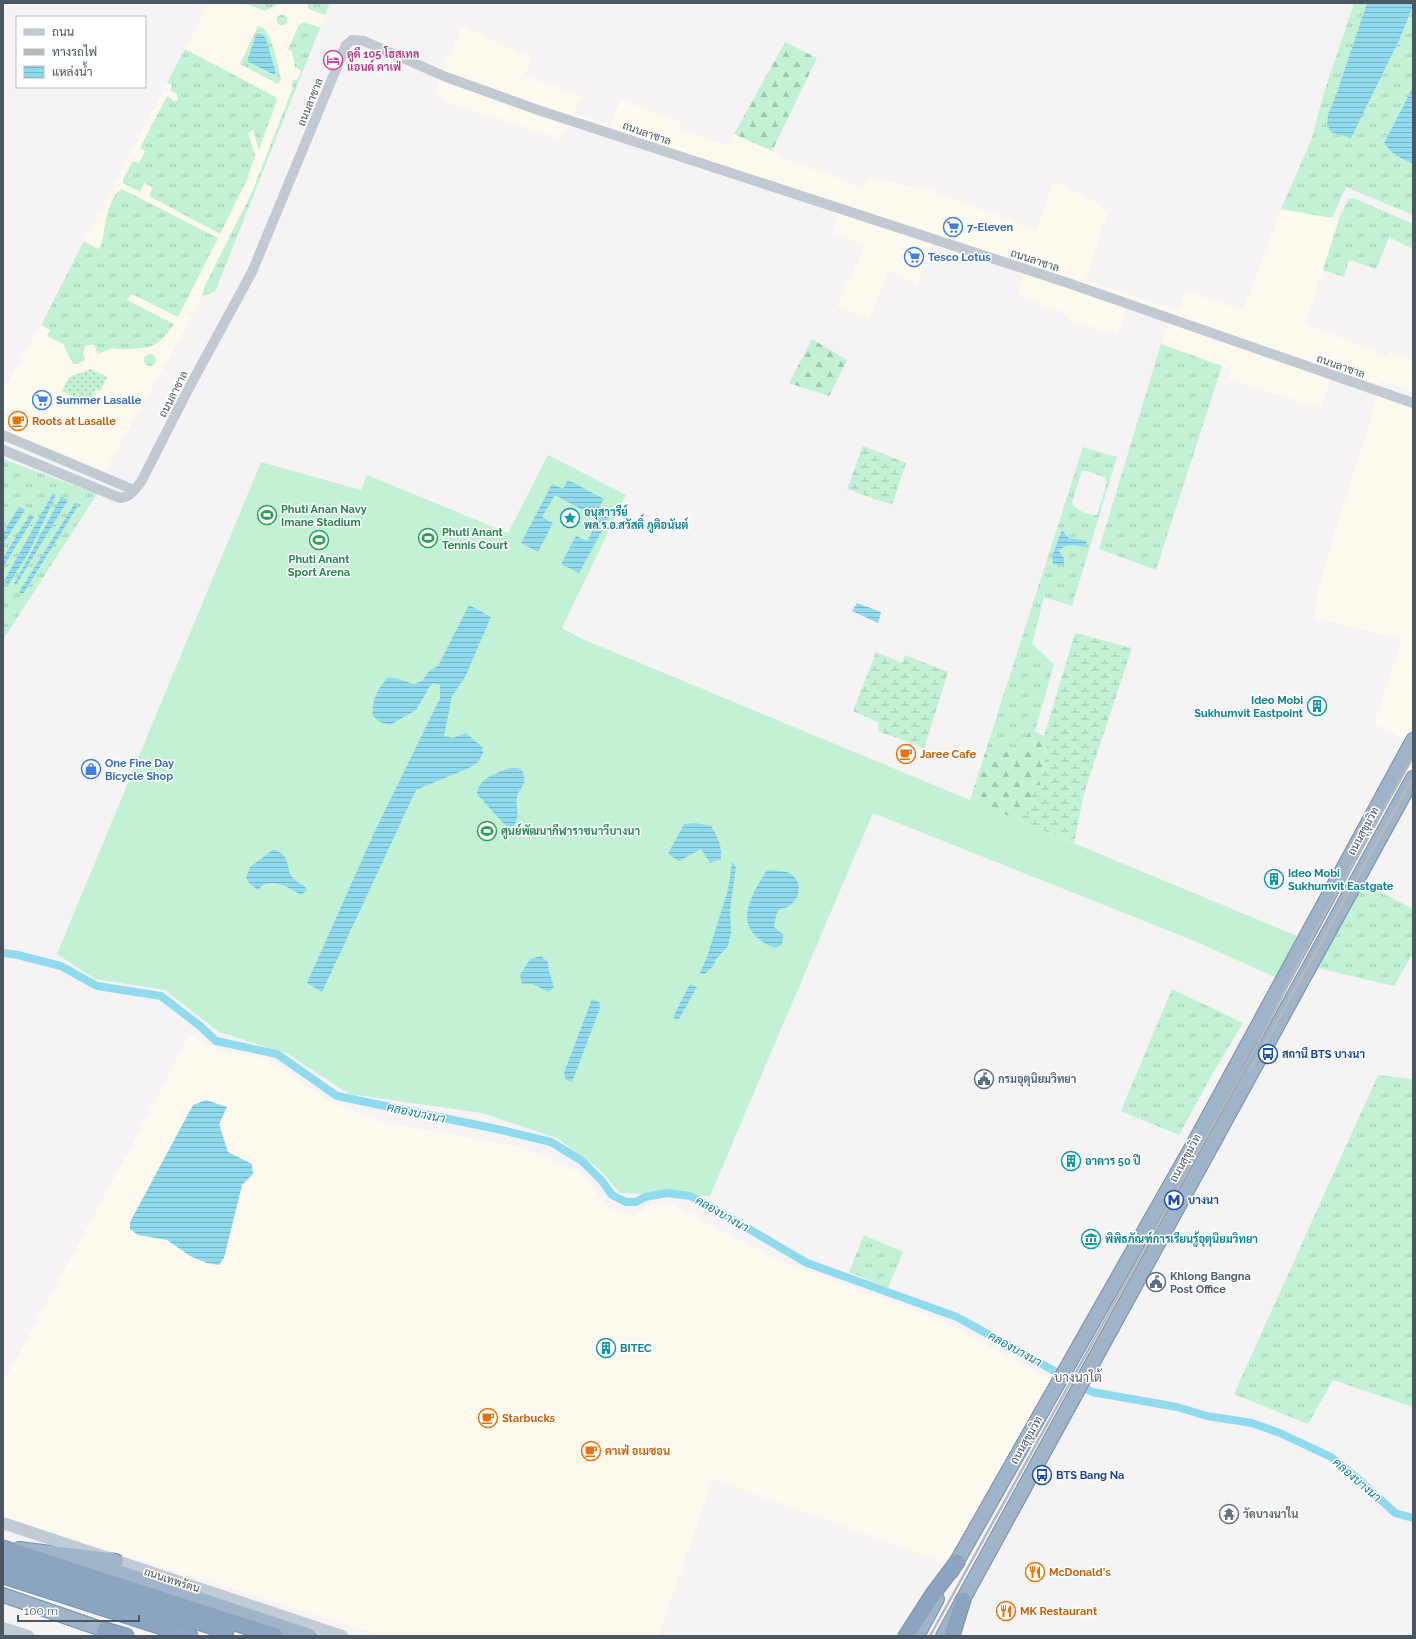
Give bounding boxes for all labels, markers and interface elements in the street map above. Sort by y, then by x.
legend [16,16,146,88]
text: ถนน [52,25,75,39]
text: ทางรถไฟ [52,44,97,59]
place label: ดูดี 105 โฮสเทล แอนด์ คาเฟ่ [347,46,419,74]
hotel icon: ดูดี 105 โฮสเทล แอนด์ คาเฟ่ [322,49,344,71]
text: แหล่งน้ำ [52,61,92,79]
street label: ถนนลาซาล [295,76,326,128]
street label: ถนนลาซาล [621,119,673,148]
supermarket icon: 7-Eleven [942,216,964,238]
place label: 7-Eleven [967,221,1013,234]
supermarket icon: Tesco Lotus [903,246,925,268]
street label: ถนนลาซาล [1009,246,1061,274]
place label: Tesco Lotus [928,251,991,264]
street label: ถนนลาซาล [1315,352,1367,381]
street label: ถนนลาซาล [156,369,191,420]
supermarket icon: Summer Lasalle [31,389,53,411]
place label: Summer Lasalle [56,394,142,407]
cafe icon: Roots at Lasalle [7,410,29,432]
place label: Roots at Lasalle [32,415,116,428]
place label: Phuti Anan Navy Imane Stadium [281,503,367,529]
sports icon: Phuti Anan Navy Imane Stadium [256,504,278,526]
place label: อนุสาวรีย์ พล.ร.อ.สวัสดิ์ ภูติอนันต์ [584,504,689,533]
place icon: อนุสาวรีย์ พล.ร.อ.สวัสดิ์ ภูติอนันต์ [559,507,581,529]
place label: Phuti Anant Tennis Court [442,526,509,552]
sports icon: Phuti Anant Tennis Court [417,527,439,549]
sports icon: Phuti Anant Sport Arena [308,529,330,551]
place label: Phuti Anant Sport Arena [288,553,350,579]
place label: Ideo Mobi Sukhumvit Eastpoint [1194,694,1304,720]
building icon: Ideo Mobi Sukhumvit Eastpoint [1306,695,1328,717]
cafe icon: Jaree Cafe [895,743,917,765]
place label: Jaree Cafe [920,748,976,761]
place label: One Fine Day Bicycle Shop [105,757,174,783]
shop icon: One Fine Day Bicycle Shop [80,758,102,780]
street label: ถนนสุขุมวิท [1345,805,1384,859]
sports icon: ศูนย์พัฒนากีฬาราชนาวีบางนา [476,820,498,842]
place label: ศูนย์พัฒนากีฬาราชนาวีบางนา [501,823,640,839]
place label: Ideo Mobi Sukhumvit Eastgate [1288,867,1394,893]
building icon: Ideo Mobi Sukhumvit Eastgate [1263,868,1285,890]
bus stop icon: สถานี BTS บางนา [1257,1043,1279,1065]
place label: สถานี BTS บางนา [1282,1046,1365,1061]
public building icon: กรมอุตุนิยมวิทยา [973,1068,995,1090]
place label: กรมอุตุนิยมวิทยา [998,1072,1076,1087]
water label: คลองบางนา [386,1100,447,1126]
street label: ถนนสุขุมวิท [1167,1132,1206,1186]
building icon: อาคาร 50 ปี [1060,1150,1082,1172]
place label: อาคาร 50 ปี [1085,1153,1141,1168]
metro station icon: บางนา [1163,1189,1185,1211]
water label: คลองบางนา [693,1193,751,1235]
place label: บางนา [1188,1194,1219,1207]
museum icon: พิพิธภัณฑ์การเรียนรู้อุตุนิยมวิทยา [1080,1228,1102,1250]
place label: พิพิธภัณฑ์การเรียนรู้อุตุนิยมวิทยา [1105,1231,1258,1247]
place label: Khlong Bangna Post Office [1170,1270,1251,1296]
public building icon: Khlong Bangna Post Office [1145,1271,1167,1293]
water label: คลองบางนา [986,1329,1044,1370]
building icon: BITEC [595,1337,617,1359]
place label: BITEC [620,1342,652,1355]
district label: บางนาใต้ [1054,1368,1103,1385]
cafe icon: Starbucks [477,1407,499,1429]
place label: Starbucks [502,1412,555,1425]
street label: ถนนสุขุมวิท [1008,1414,1047,1467]
cafe icon: คาเฟ่ อเมซอน [580,1440,602,1462]
place label: คาเฟ่ อเมซอน [605,1444,670,1458]
water label: คลองบางนา [1330,1455,1384,1505]
bus stop icon: BTS Bang Na [1031,1464,1053,1486]
place label: BTS Bang Na [1056,1469,1124,1482]
temple icon: วัดบางนาใน [1218,1503,1240,1525]
place label: วัดบางนาใน [1243,1506,1298,1521]
restaurant icon: McDonald's [1024,1561,1046,1583]
street label: ถนนเทพรัตน [142,1564,202,1596]
place label: McDonald's [1049,1566,1111,1579]
scale bar [18,1597,139,1623]
restaurant icon: MK Restaurant [995,1600,1017,1622]
text: 100 m [24,1604,58,1618]
place label: MK Restaurant [1020,1605,1098,1618]

